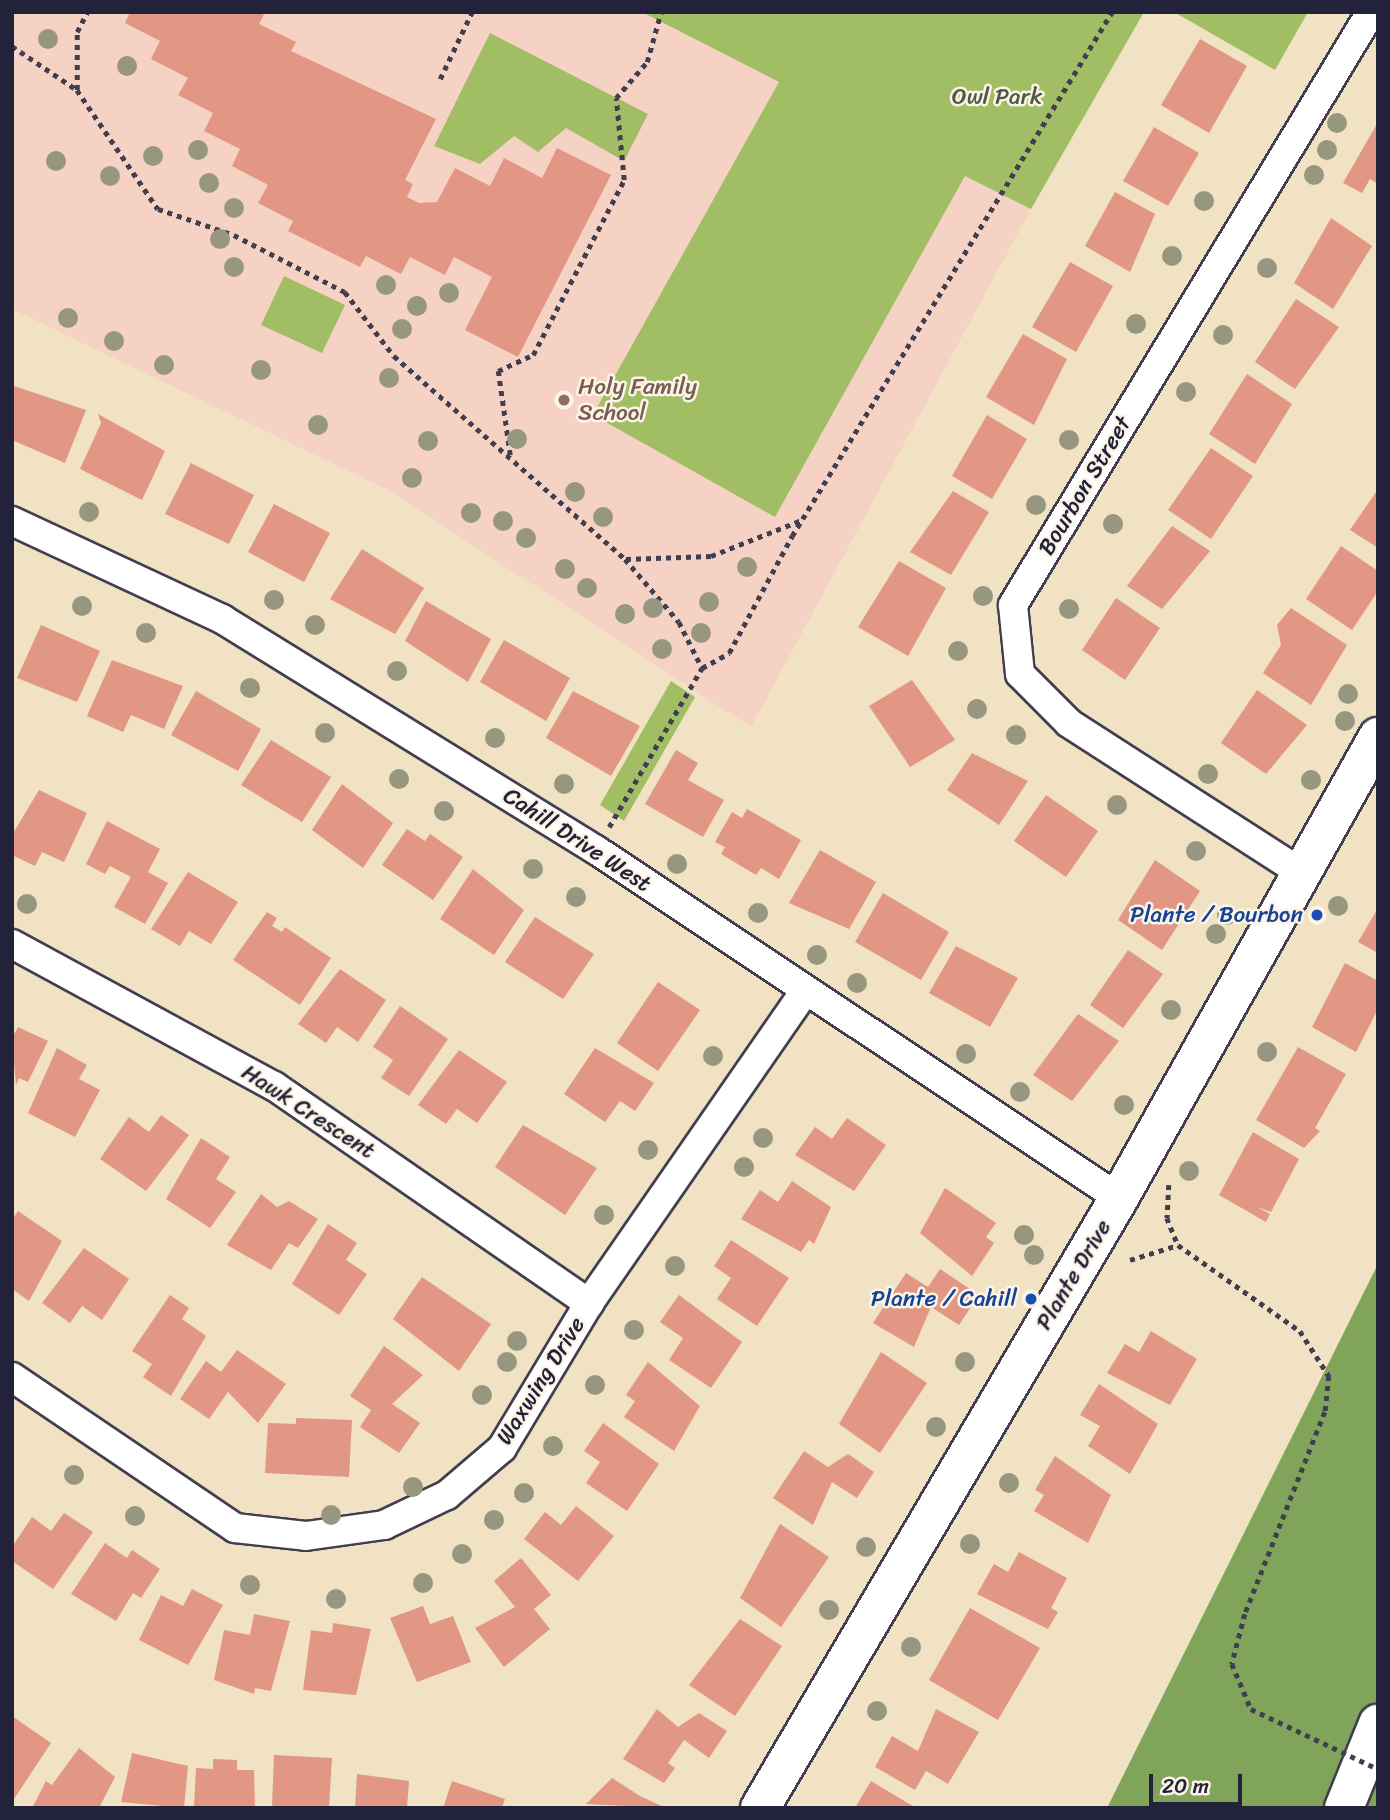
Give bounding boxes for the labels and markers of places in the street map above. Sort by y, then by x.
place label: Holy Family School [578,373,697,427]
marker: Holy Family School [556,392,572,408]
place label: Plante / Bourbon [1130,901,1303,929]
marker: Plante / Bourbon [1309,907,1325,923]
place label: Plante / Cahill [871,1285,1017,1313]
marker: Plante / Cahill [1023,1291,1039,1307]

